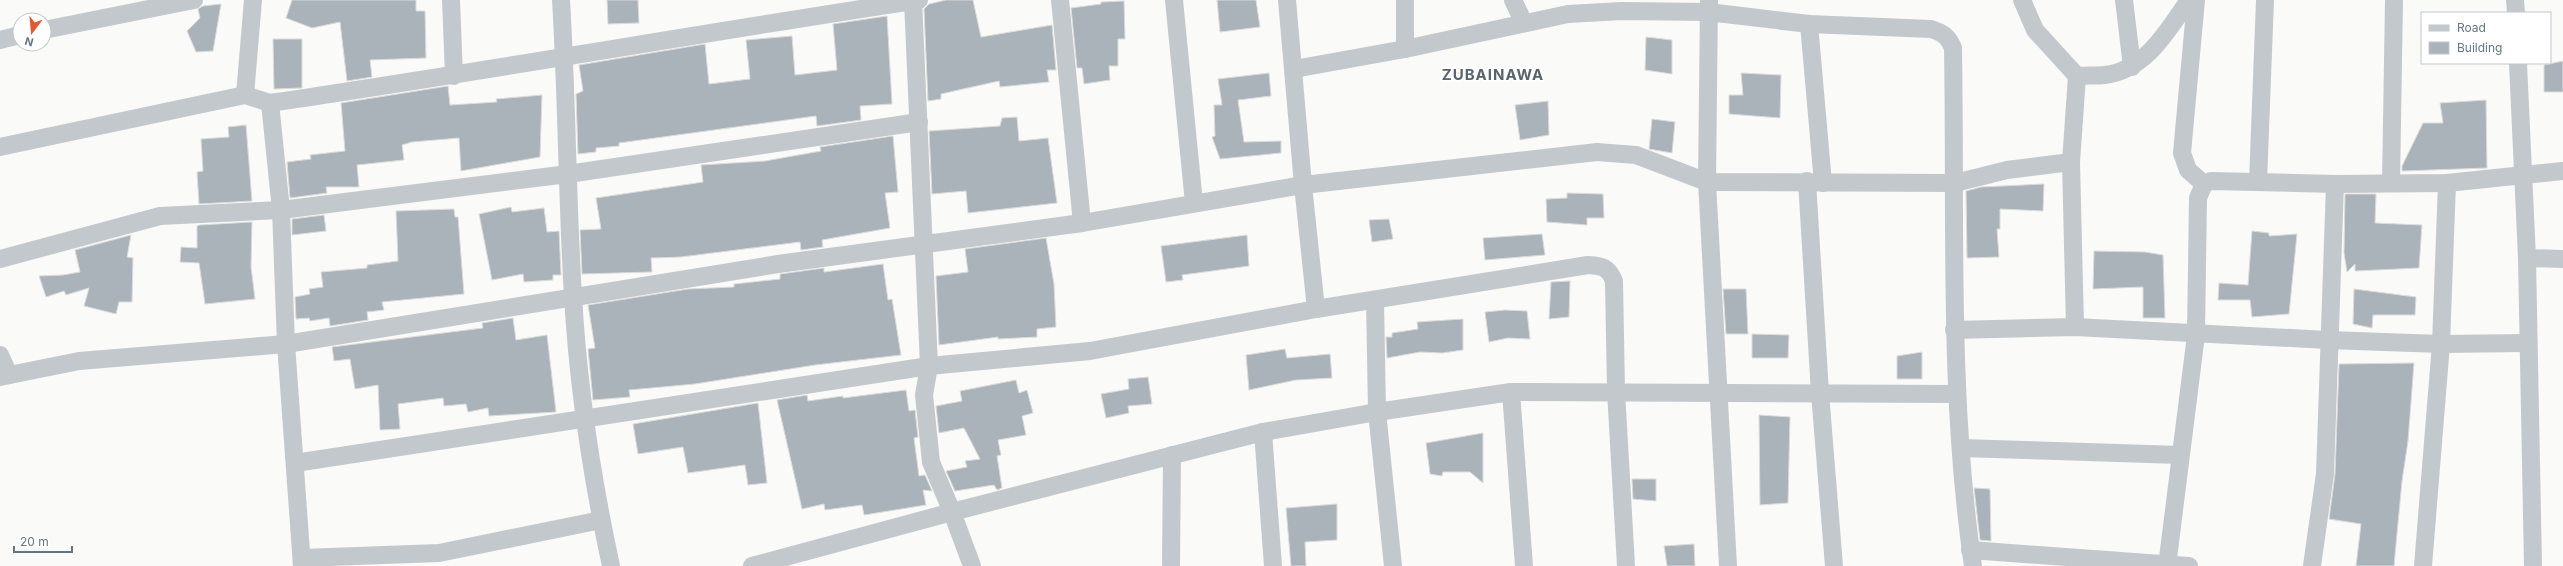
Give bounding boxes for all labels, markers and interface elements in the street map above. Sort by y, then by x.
north arrow [12,12,52,52]
legend [2421,12,2551,64]
text: Road [2457,20,2486,35]
text: N [23,34,35,49]
text: Building [2457,40,2502,55]
district label: ZUBAINAWA [1442,65,1544,84]
scale bar [14,528,72,554]
text: 20 m [20,534,49,549]

